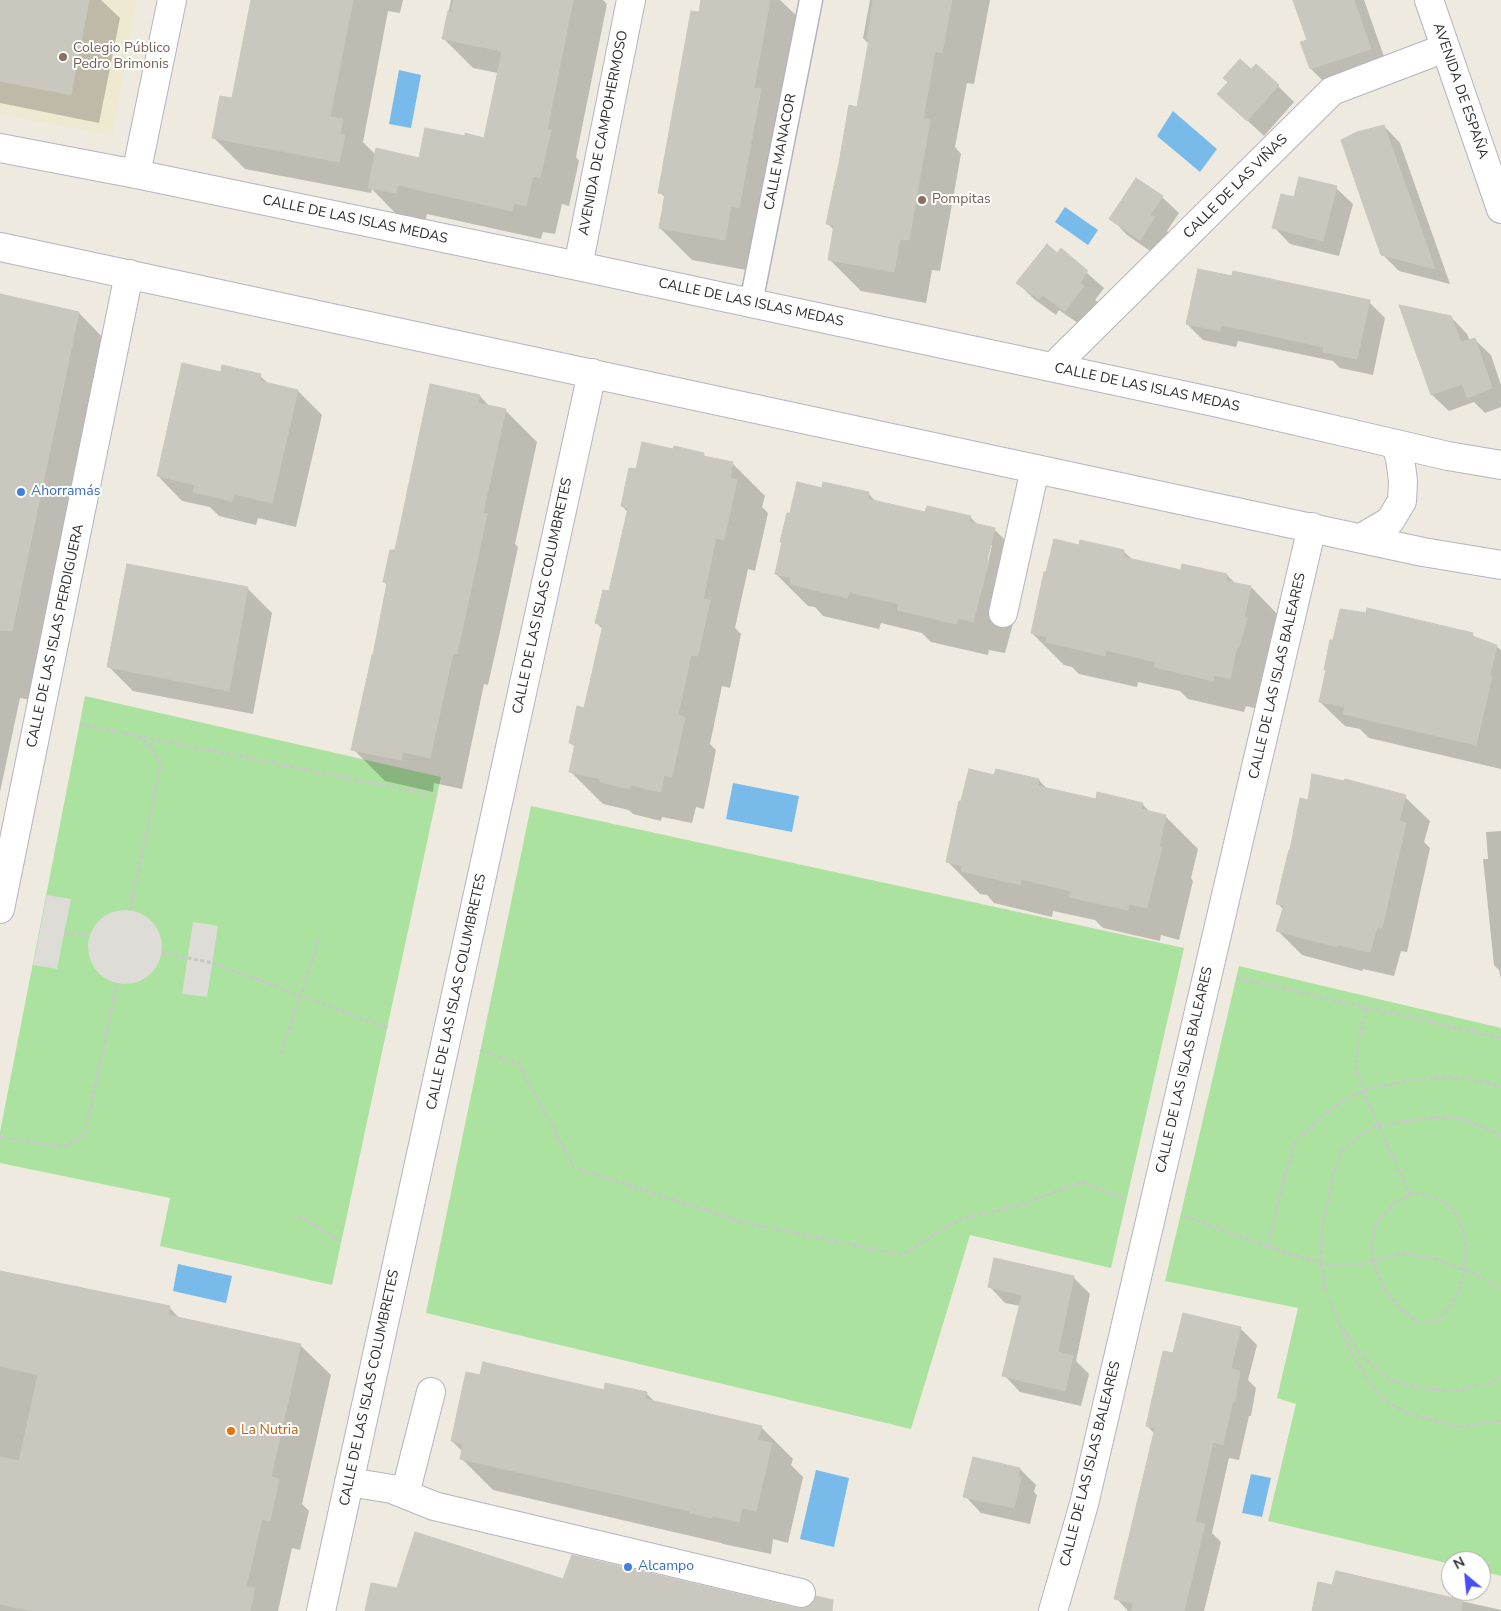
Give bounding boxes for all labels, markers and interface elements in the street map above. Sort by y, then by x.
street label: AVENIDA DE ESPAÑA [1429,21,1491,161]
street label: AVENIDA DE CAMPOHERMOSO [576,29,632,237]
place label: Colegio Público Pedro Brimonis [73,41,170,74]
marker: Colegio Público Pedro Brimonis [57,51,69,63]
street label: CALLE MANACOR [761,92,801,212]
street label: CALLE DE LAS VIÑAS [1180,131,1292,243]
street label: CALLE DE LAS ISLAS MEDAS [261,192,449,248]
place label: Pompitas [932,192,991,208]
marker: Pompitas [916,194,928,206]
street label: CALLE DE LAS ISLAS MEDAS [657,275,845,331]
street label: CALLE DE LAS ISLAS MEDAS [1053,360,1241,416]
street label: CALLE DE LAS ISLAS COLUMBRETES [510,476,576,716]
place label: Ahorramás [31,484,100,500]
marker: Ahorramás [15,486,27,498]
street label: CALLE DE LAS ISLAS PERDIGUERA [24,523,88,749]
street label: CALLE DE LAS ISLAS BALEARES [1246,571,1310,781]
street label: CALLE DE LAS ISLAS COLUMBRETES [424,872,490,1112]
street label: CALLE DE LAS ISLAS BALEARES [1153,965,1217,1175]
street label: CALLE DE LAS ISLAS COLUMBRETES [337,1268,403,1508]
street label: CALLE DE LAS ISLAS BALEARES [1057,1359,1125,1569]
place label: La Nutria [241,1423,298,1439]
marker: La Nutria [225,1425,237,1437]
north arrow [1441,1551,1491,1601]
text: N [1450,1552,1468,1574]
place label: Alcampo [638,1559,694,1575]
marker: Alcampo [622,1561,634,1573]

